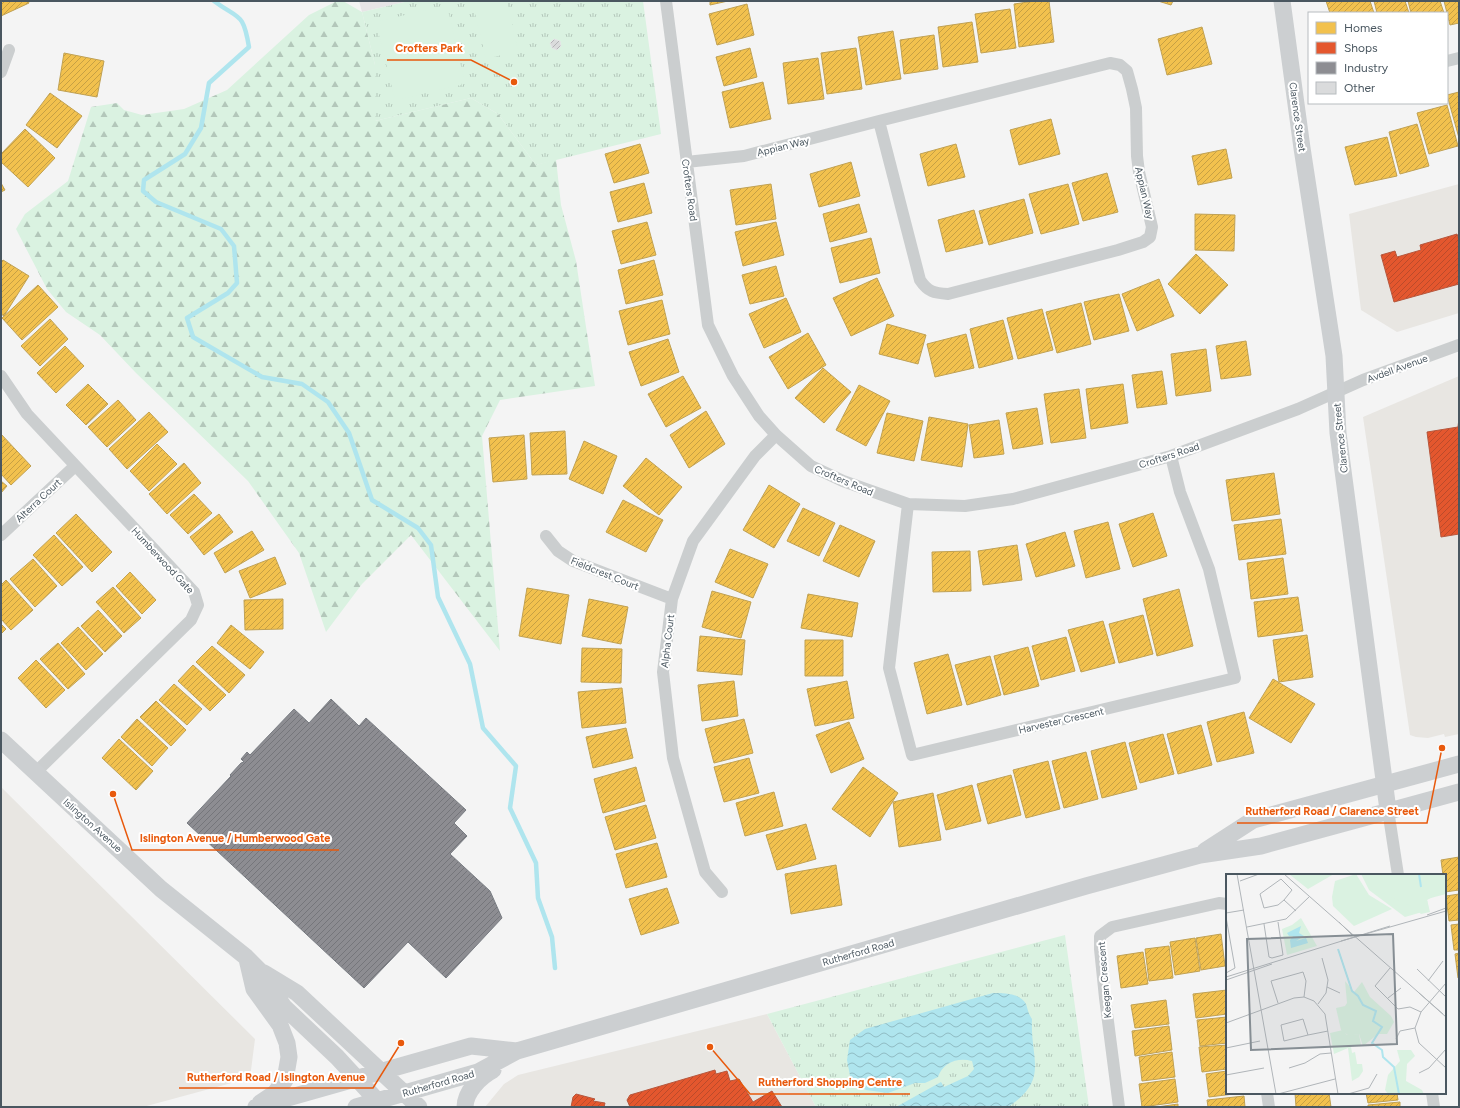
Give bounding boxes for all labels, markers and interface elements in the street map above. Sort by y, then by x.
legend [1308,12,1448,104]
text: Homes [1344,21,1383,35]
callout: Crofters Park [387,37,471,60]
text: Shops [1344,41,1378,55]
text: Crofters Park [395,42,463,55]
text: Industry [1344,61,1389,75]
street label: Clarence Street [1286,81,1309,153]
text: Other [1344,81,1375,95]
street label: Appian Way [756,134,811,159]
street label: Crofters Road [679,158,700,222]
street label: Appian Way [1132,166,1157,221]
street label: Avdell Avenue [1365,351,1430,385]
street label: Clarence Street [1330,402,1351,474]
street label: Crofters Road [1137,440,1201,471]
street label: Crofters Road [812,462,875,499]
street label: Alterra Court [13,476,64,525]
street label: Humberwood Gate [129,525,197,597]
street label: Fieldcrest Court [569,554,641,593]
street label: Alpha Court [658,613,677,669]
street label: Harvester Crescent [1017,704,1105,737]
street label: Islington Avenue [61,796,125,856]
callout: Rutherford Road / Clarence Street [1237,800,1427,823]
text: Rutherford Road / Clarence Street [1245,805,1419,818]
callout: Islington Avenue / Humberwood Gate [132,827,339,850]
text: Islington Avenue / Humberwood Gate [140,832,330,845]
inset map [1226,874,1446,1094]
street label: Rutherford Road [821,936,896,969]
street label: Keegan Crescent [1095,941,1114,1019]
callout: Rutherford Road / Islington Avenue [179,1065,373,1088]
street label: Rutherford Road [401,1067,476,1100]
text: Rutherford Road / Islington Avenue [187,1071,365,1084]
callout: Rutherford Shopping Centre [750,1071,910,1094]
text: Rutherford Shopping Centre [758,1076,902,1089]

